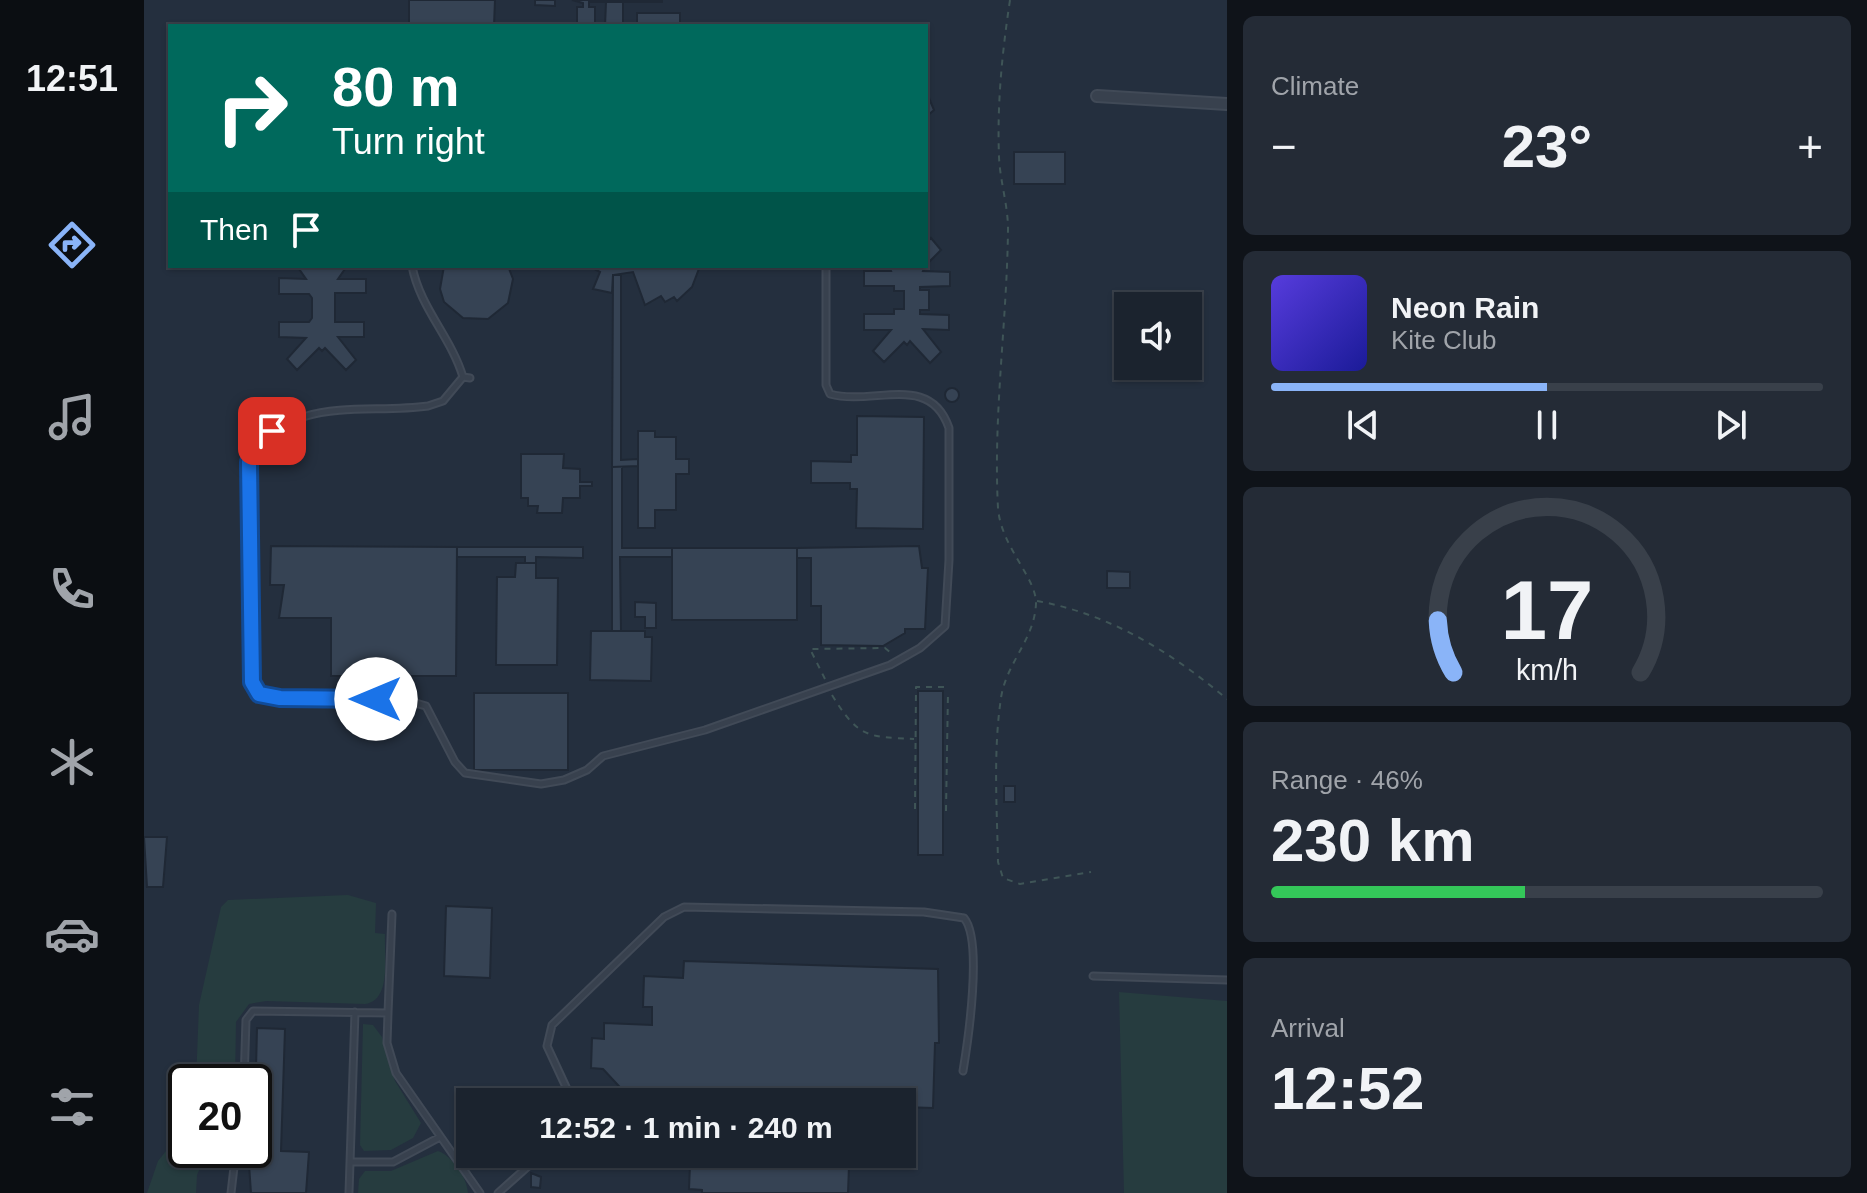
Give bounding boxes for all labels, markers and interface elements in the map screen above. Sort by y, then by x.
text: 80 m [332,55,460,118]
icon: right [200,56,304,160]
text: 12:51 [26,58,118,99]
text: Climate [1271,71,1359,101]
text: 23° [1502,113,1592,180]
text: Turn right [332,121,485,162]
text: − [1271,122,1297,171]
text: + [1797,122,1823,171]
icon: arrive [284,208,328,252]
text: Then [200,213,268,246]
icon: directions [44,217,100,273]
text: Neon Rain [1391,291,1539,324]
map controls [1114,292,1202,380]
button: sound [1114,292,1202,380]
text: Kite Club [1391,325,1497,355]
icon: music [44,389,100,445]
pin [238,397,306,465]
icon: previous [1341,403,1385,447]
icon: pause [1525,403,1569,447]
icon: next [1709,403,1753,447]
icon: arrive [250,409,294,453]
icon: phone [44,561,100,617]
text: 17 [1501,563,1593,656]
text: km/h [1516,654,1578,686]
position arrow [334,657,418,741]
icon: climate [44,734,100,790]
text: Range · 46% [1271,765,1423,795]
text: 230 km [1271,807,1475,874]
icon: car [44,906,100,962]
text: Arrival [1271,1013,1345,1043]
text: 12:52 [1271,1055,1424,1122]
speed limit sign: 20 [168,1064,272,1168]
icon: filters [44,1079,100,1135]
text: 12:52 · 1 min · 240 m [539,1111,833,1144]

